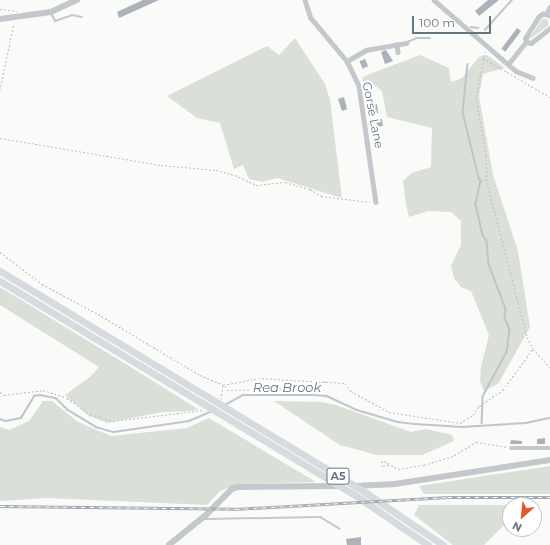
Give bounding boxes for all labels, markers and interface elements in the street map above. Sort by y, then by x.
scale bar [414,8,493,34]
text: 100 m [419,15,455,30]
street label: Gorse Lane [360,81,386,149]
water label: Rea Brook [253,379,321,395]
road number: A5 [326,467,350,485]
north arrow [502,497,542,537]
text: N [510,519,524,535]

